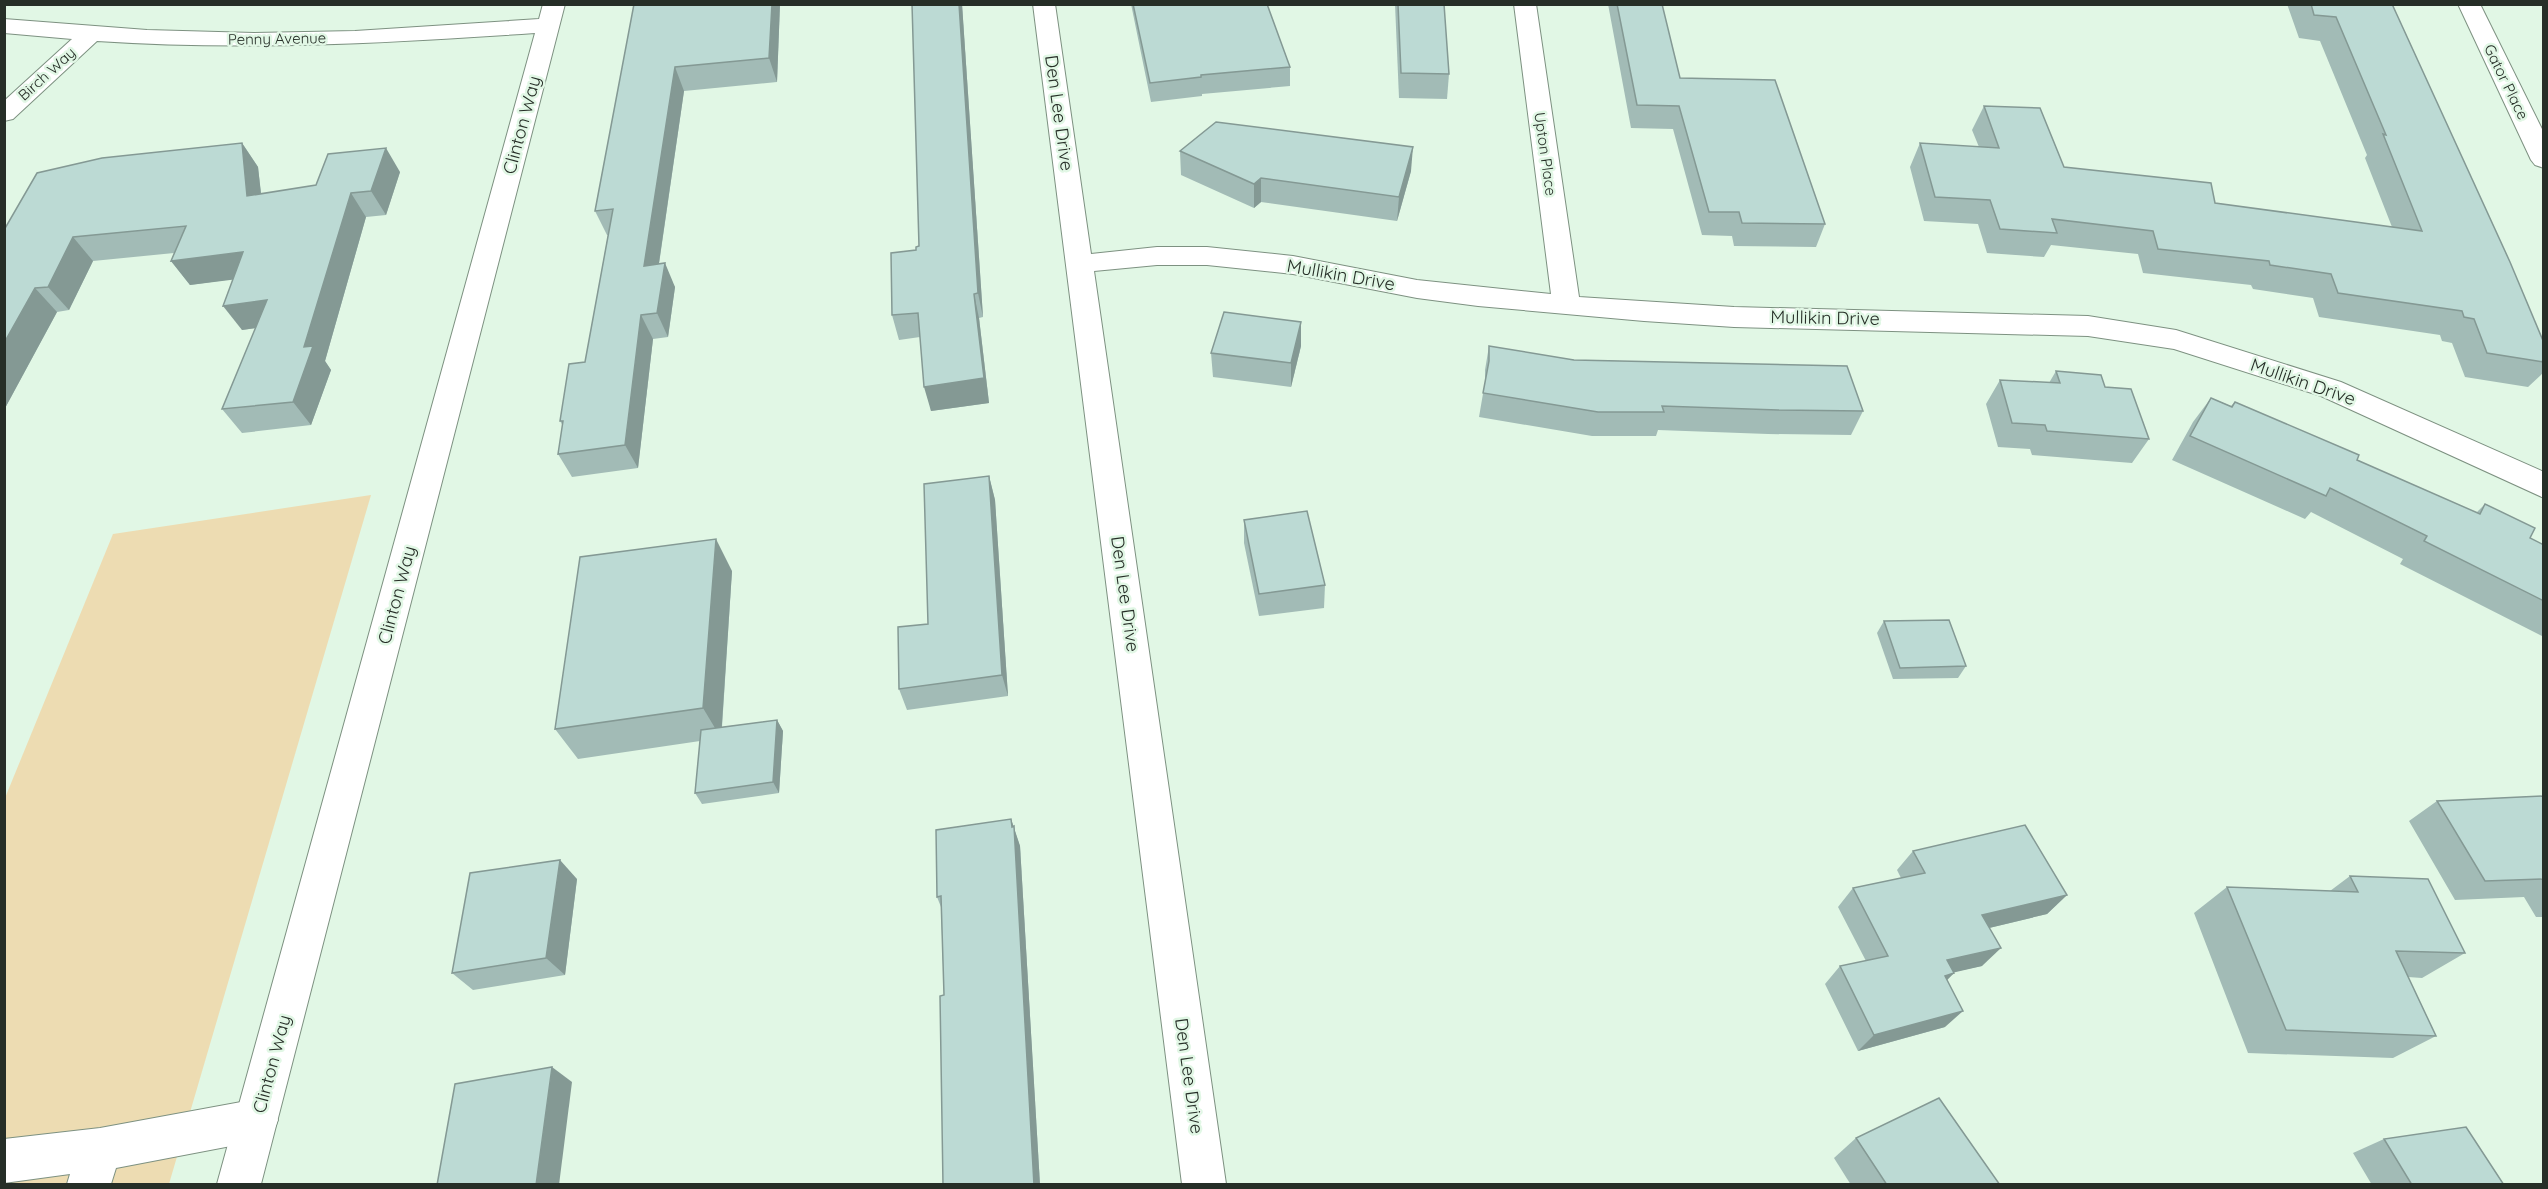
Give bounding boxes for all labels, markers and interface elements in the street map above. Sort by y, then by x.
street label: Penny Avenue [228,28,326,49]
street label: Gator Place [2480,41,2533,123]
street label: Birch Way [14,43,79,104]
street label: Den Lee Drive [1040,54,1079,172]
street label: Clinton Way [497,73,546,176]
street label: Upton Place [1530,111,1561,197]
street label: Mullikin Drive [1285,254,1397,295]
street label: Mullikin Drive [1770,305,1880,330]
street label: Mullikin Drive [2248,353,2359,410]
street label: Den Lee Drive [1106,535,1145,653]
street label: Clinton Way [372,543,421,646]
street label: Clinton Way [247,1012,296,1115]
street label: Den Lee Drive [1170,1017,1209,1135]

